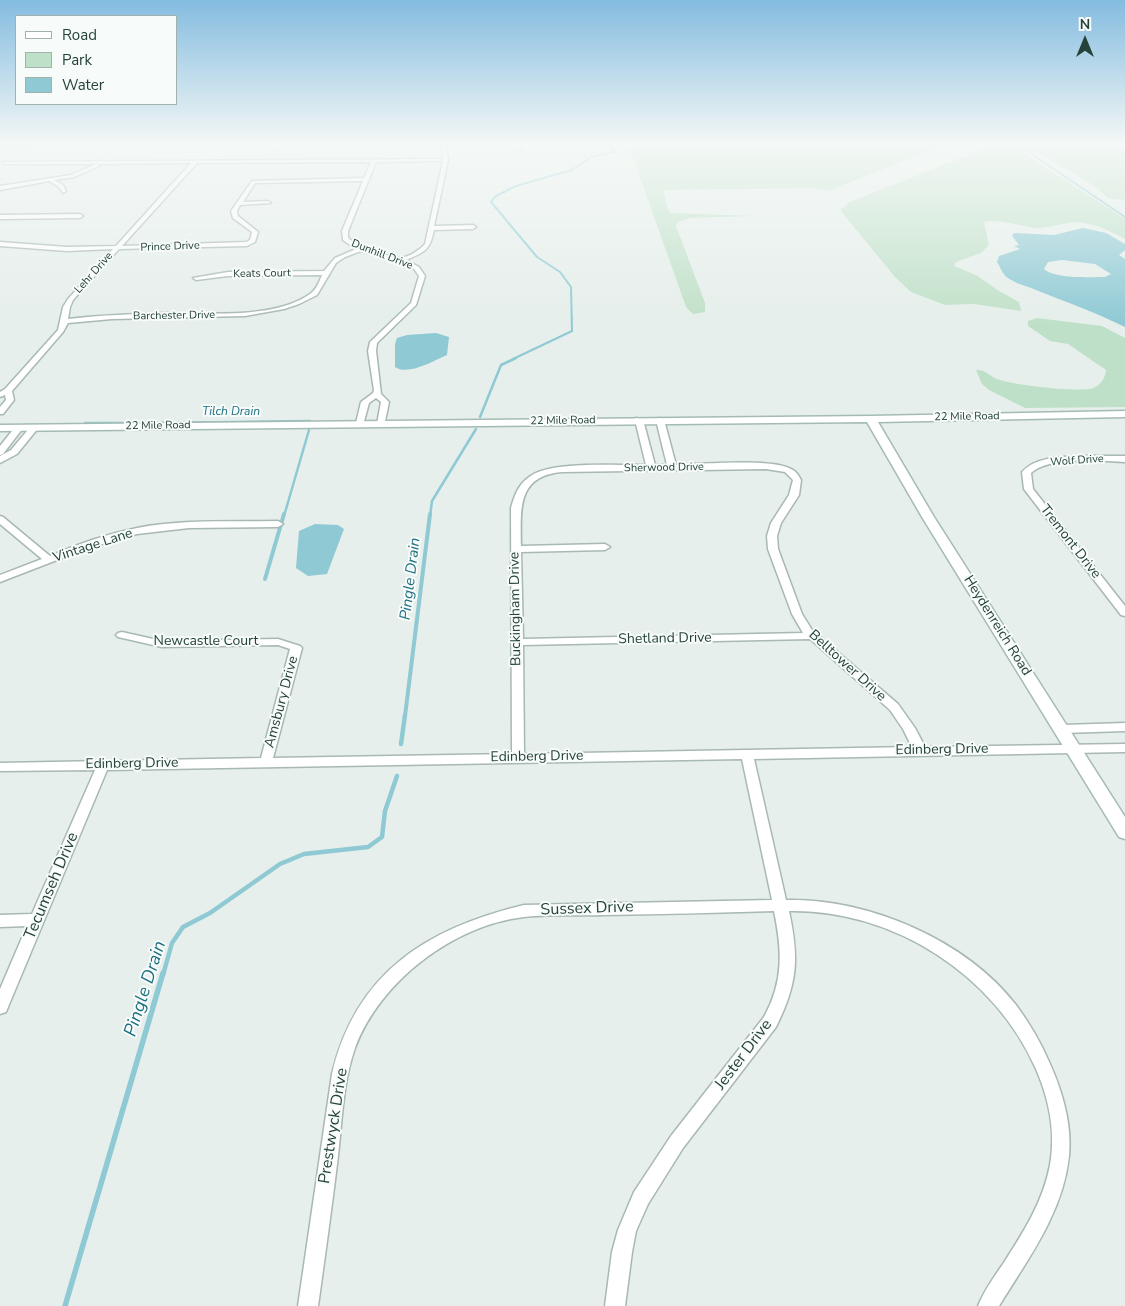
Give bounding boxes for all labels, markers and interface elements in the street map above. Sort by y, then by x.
legend [15,15,178,105]
north arrow [1060,15,1110,65]
text: N [1080,15,1090,34]
text: Road [62,25,97,45]
text: Park [62,50,92,70]
text: Water [62,75,104,95]
street label: Dunhill Drive [349,237,415,273]
street label: Prince Drive [140,239,200,255]
street label: Lehr Drive [72,250,116,296]
street label: Keats Court [233,267,291,281]
street label: Barchester Drive [133,309,215,323]
water label: Tilch Drain [202,405,260,419]
street label: 22 Mile Road [934,410,1000,424]
street label: 22 Mile Road [530,414,596,428]
street label: 22 Mile Road [125,419,191,433]
street label: Wolf Drive [1050,453,1104,469]
street label: Sherwood Drive [624,461,704,475]
street label: Tremont Drive [1036,502,1104,582]
street label: Vintage Lane [51,525,135,567]
water label: Pingle Drain [397,537,425,621]
street label: Buckingham Drive [507,552,525,666]
street label: Heydenreich Road [959,573,1035,679]
street label: Belltower Drive [805,627,889,705]
street label: Shetland Drive [618,630,712,648]
street label: Newcastle Court [154,634,258,650]
street label: Amsbury Drive [262,654,302,750]
street label: Edinberg Drive [895,741,989,759]
street label: Edinberg Drive [490,748,584,766]
street label: Edinberg Drive [85,755,179,773]
street label: Tecumseh Drive [21,830,83,942]
street label: Sussex Drive [540,898,634,920]
water label: Pingle Drain [120,938,172,1040]
street label: Jester Drive [711,1016,777,1094]
street label: Prestwyck Drive [315,1067,353,1185]

